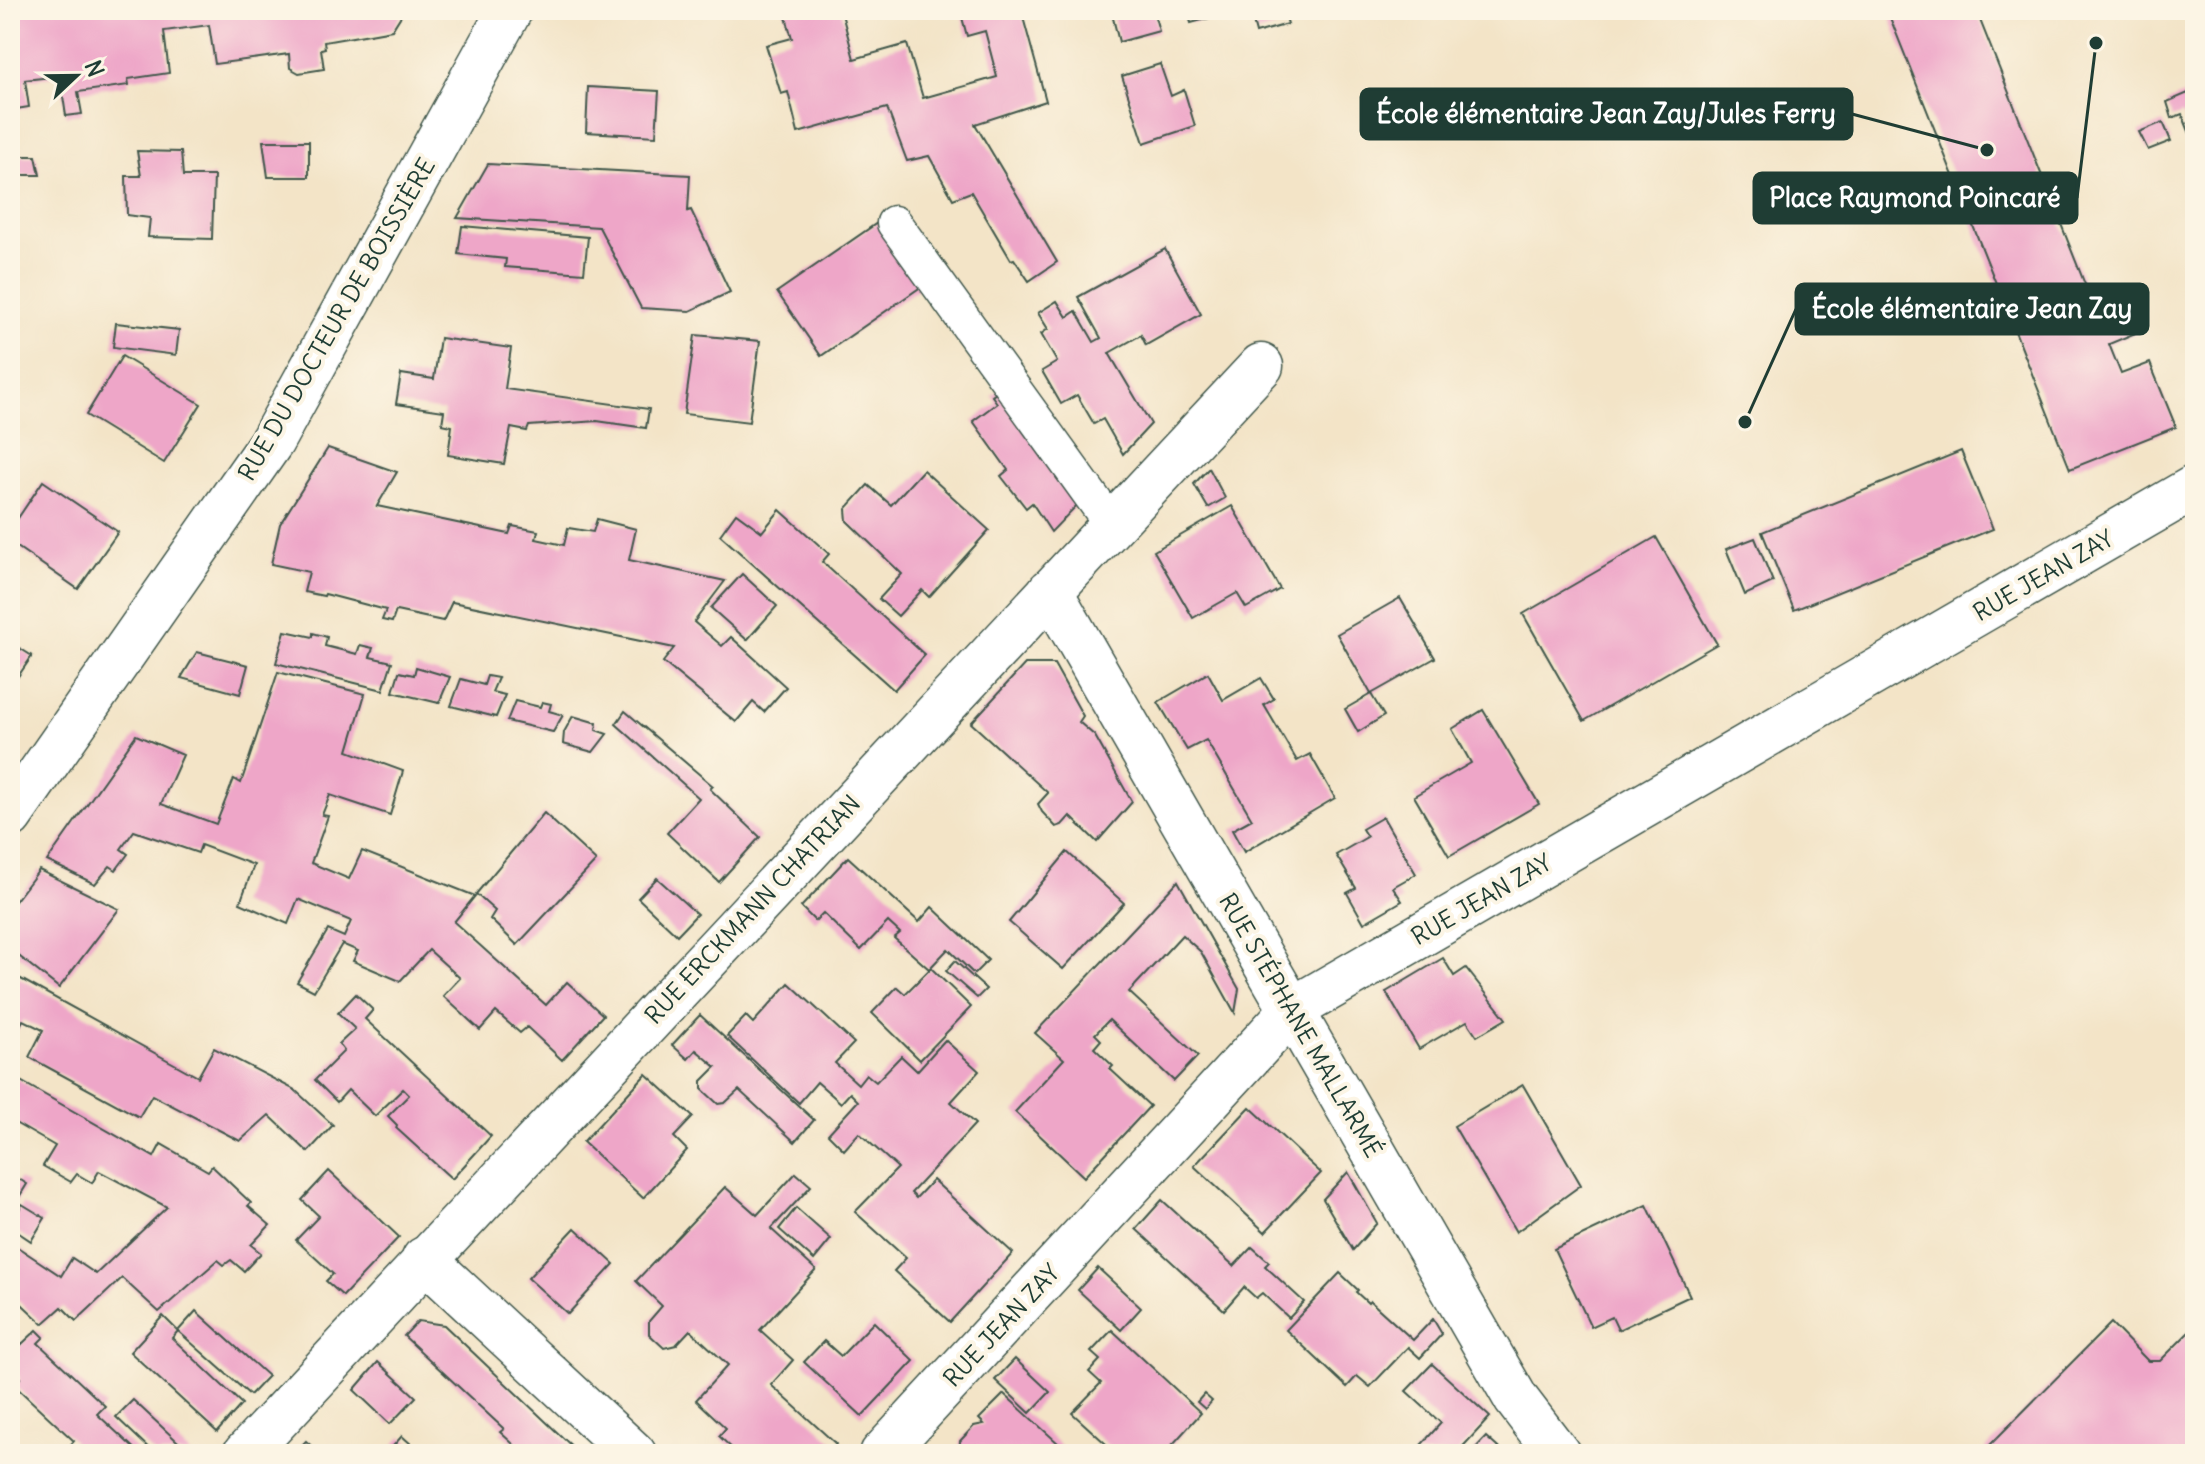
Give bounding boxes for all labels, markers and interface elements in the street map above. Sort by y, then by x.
north arrow [36,36,116,116]
text: N [79,56,110,81]
callout: École élémentaire Jean Zay/Jules Ferry [1361,89,1852,139]
text: École élémentaire Jean Zay/Jules Ferry [1376,96,1836,130]
street label: RUE DU DOCTEUR DE BOISSIÈRE [231,152,441,486]
callout: Place Raymond Poincaré [1754,173,2077,223]
text: Place Raymond Poincaré [1769,181,2061,214]
callout: École élémentaire Jean Zay [1796,284,2148,334]
text: École élémentaire Jean Zay [1812,291,2132,325]
street label: RUE JEAN ZAY [1967,523,2119,627]
street label: RUE ERCKMANN CHATRIAN [638,788,866,1030]
street label: RUE JEAN ZAY [1405,847,1557,951]
street label: RUE STÉPHANE MALLARMÉ [1213,887,1389,1163]
street label: RUE JEAN ZAY [936,1257,1066,1393]

